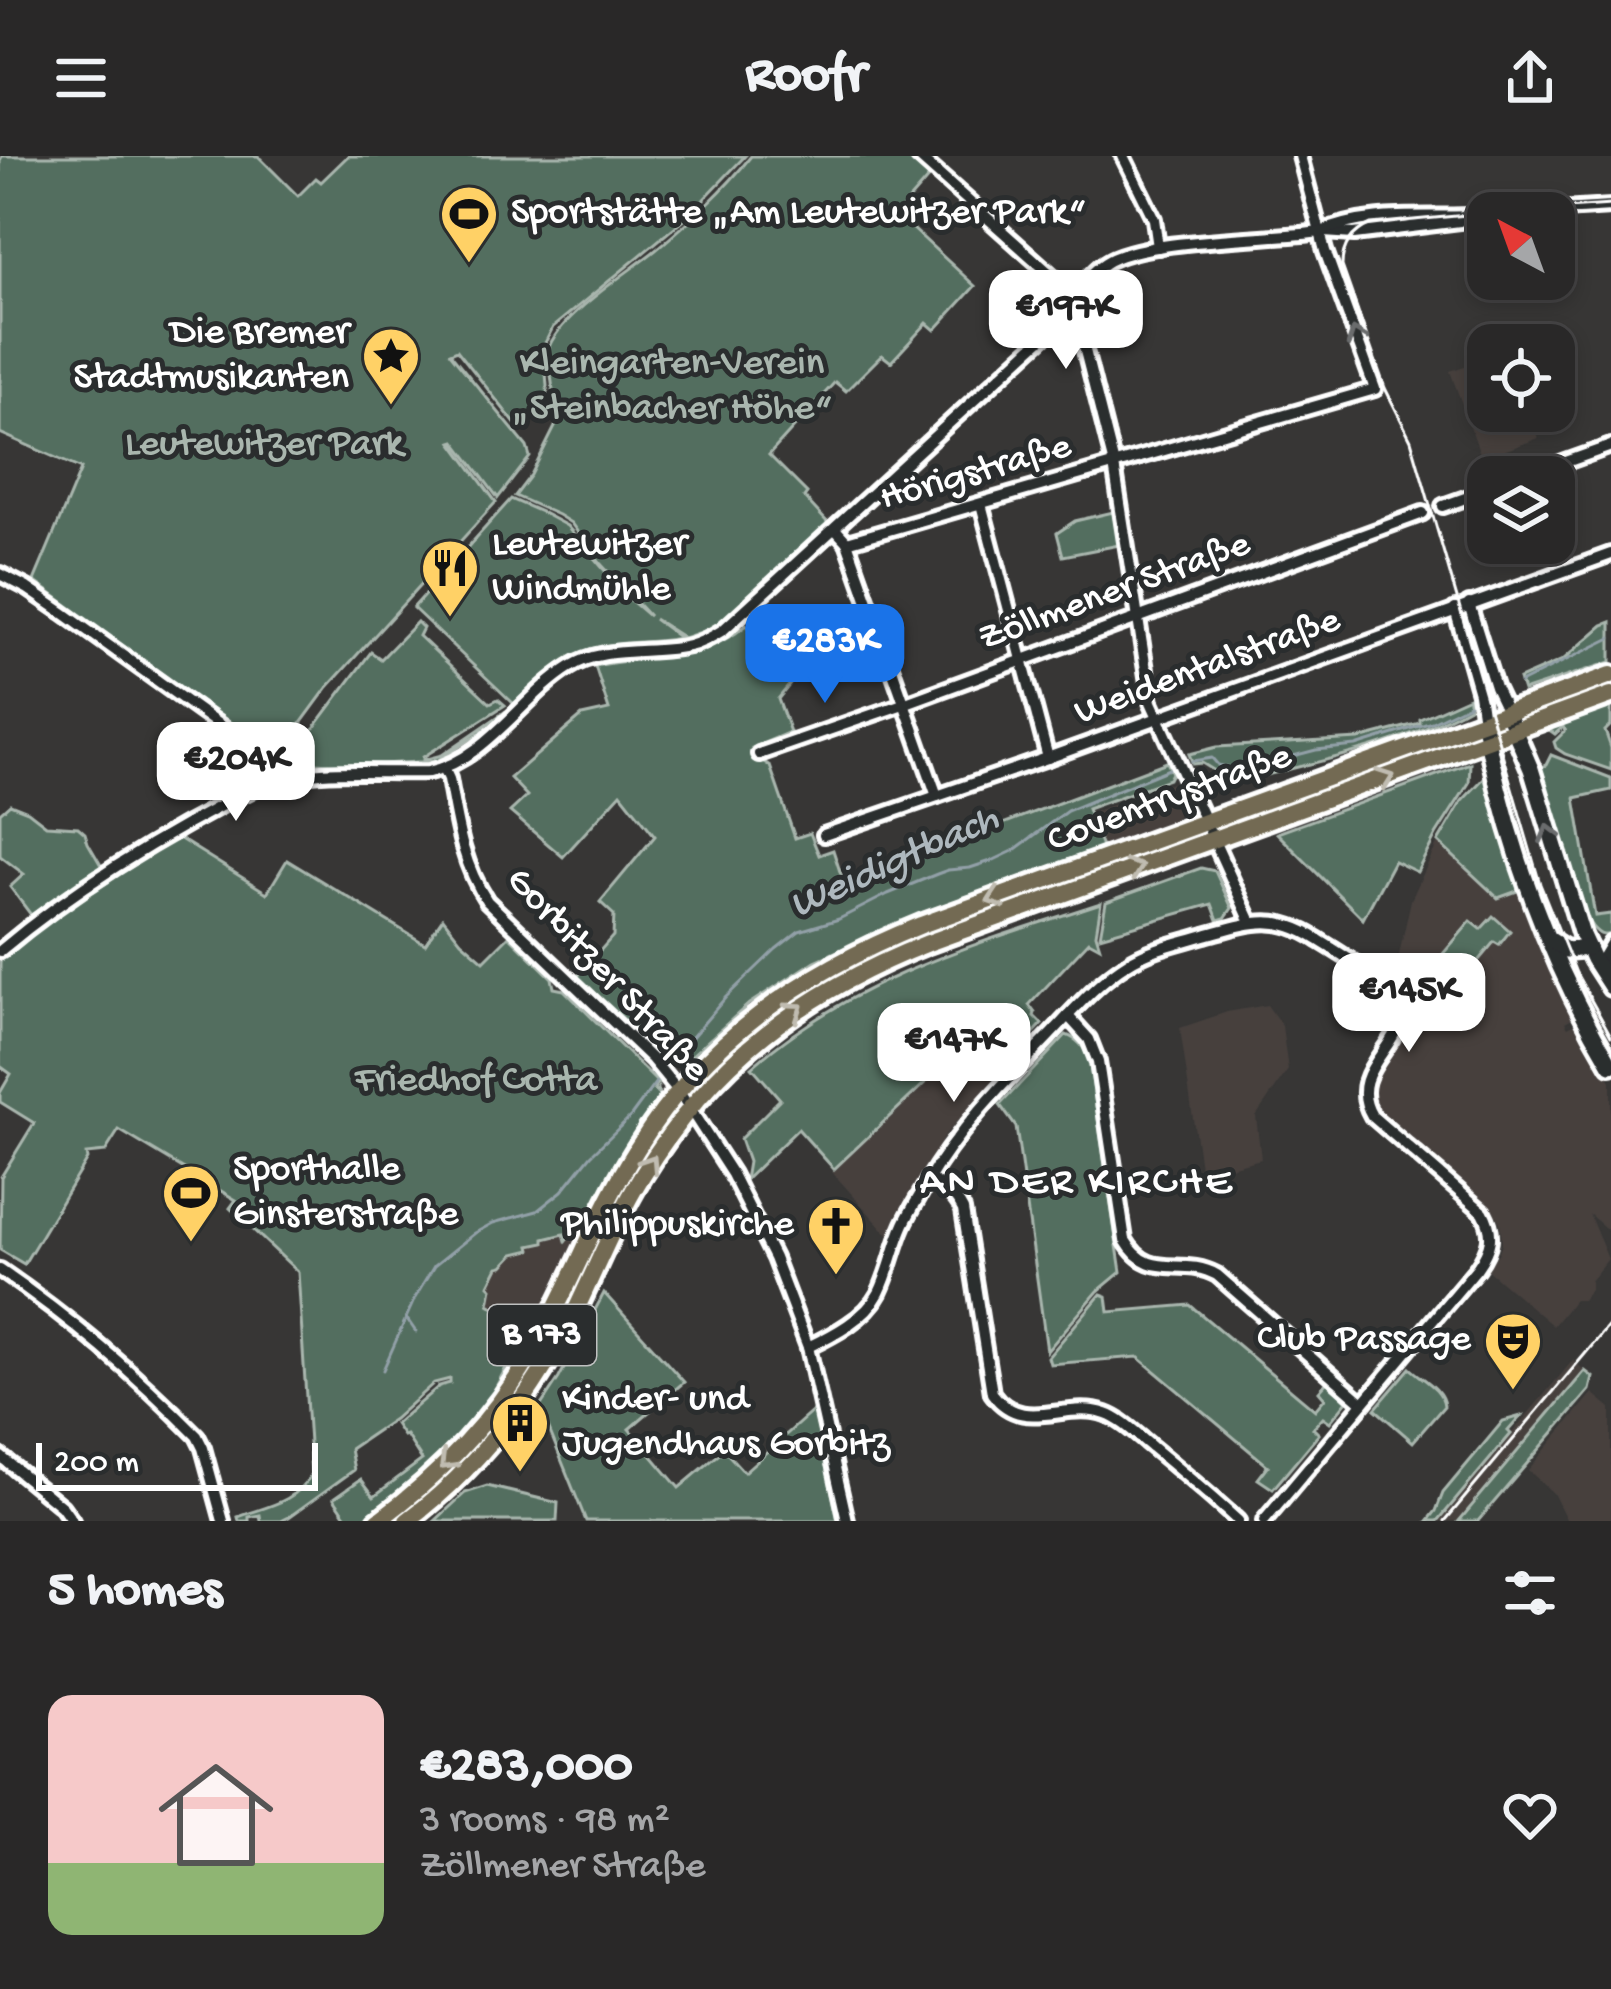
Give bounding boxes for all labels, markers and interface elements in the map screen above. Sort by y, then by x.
icon: menu [48,45,114,111]
icon: share [1497,45,1563,111]
text: Roofr [746,46,866,110]
sports icon: Sportstätte „Am Leutewitzer Park“ [438,183,500,265]
place label: Sportstätte „Am Leutewitzer Park“ [511,191,1086,237]
north arrow [1467,192,1575,300]
map controls [1467,192,1575,564]
pin: €197K [982,270,1150,372]
text: €197K [1016,286,1116,332]
place label: Die Bremer Stadtmusikanten [74,311,352,402]
button: locate [1467,324,1575,432]
place icon: Die Bremer Stadtmusikanten [360,325,422,407]
one-way arrow [1346,327,1370,348]
park label: Kleingarten-Verein „Steinbacher Höhe“ [511,342,833,433]
park label: Leutewitzer Park [125,423,407,469]
street label: Hörigstraße [875,425,1078,523]
button: layers [1467,456,1575,564]
street label: Zöllmener Straße [973,522,1258,663]
place label: Leutewitzer Windmühle [492,523,690,614]
restaurant icon: Leutewitzer Windmühle [419,537,481,619]
street label: Weidentalstraße [1069,598,1348,737]
pin: €283K [741,604,909,706]
text: €283K [772,620,878,666]
pin: €204K [152,722,320,824]
street label: Coventrystraße [1042,734,1299,865]
text: €204K [184,738,288,784]
one-way arrow [1374,768,1395,792]
water label: Weidigtbach [783,796,1007,932]
one-way arrow [1539,823,1564,844]
one-way arrow [1123,857,1144,882]
street label: Gorbitzer Straße [495,859,718,1094]
one-way arrow [986,885,1007,909]
pin: €145K [1325,953,1493,1055]
text: €145K [1359,969,1459,1015]
one-way arrow [782,1003,804,1025]
pin: €147K [870,1003,1038,1105]
text: €147K [904,1019,1004,1065]
park label: Friedhof Cotta [354,1059,599,1105]
place label: Sporthalle Ginsterstraße [233,1148,459,1239]
one-way arrow [636,1154,658,1176]
district label: AN DER KIRCHE [920,1160,1234,1209]
sports icon: Sporthalle Ginsterstraße [160,1162,222,1244]
church icon: Philippuskirche [805,1195,867,1277]
place label: Philippuskirche [559,1203,795,1249]
road number: B 173 [488,1305,596,1365]
theatre icon: Club Passage [1482,1310,1544,1392]
place label: Club Passage [1257,1318,1472,1364]
place label: Kinder- und Jugendhaus Gorbitz [562,1378,892,1469]
building icon: Kinder- und Jugendhaus Gorbitz [489,1392,551,1474]
scale bar [36,1437,318,1490]
text: 200 m [54,1445,139,1483]
one-way arrow [439,1448,461,1470]
icon: filters [1497,1560,1563,1626]
text: 5 homes [48,1563,222,1623]
text: €283,000 [420,1739,633,1799]
icon: home [144,1743,288,1887]
icon: heart [1497,1782,1563,1848]
text: 3 rooms · 98 m² [420,1799,670,1845]
text: Zöllmener Straße [420,1845,705,1891]

